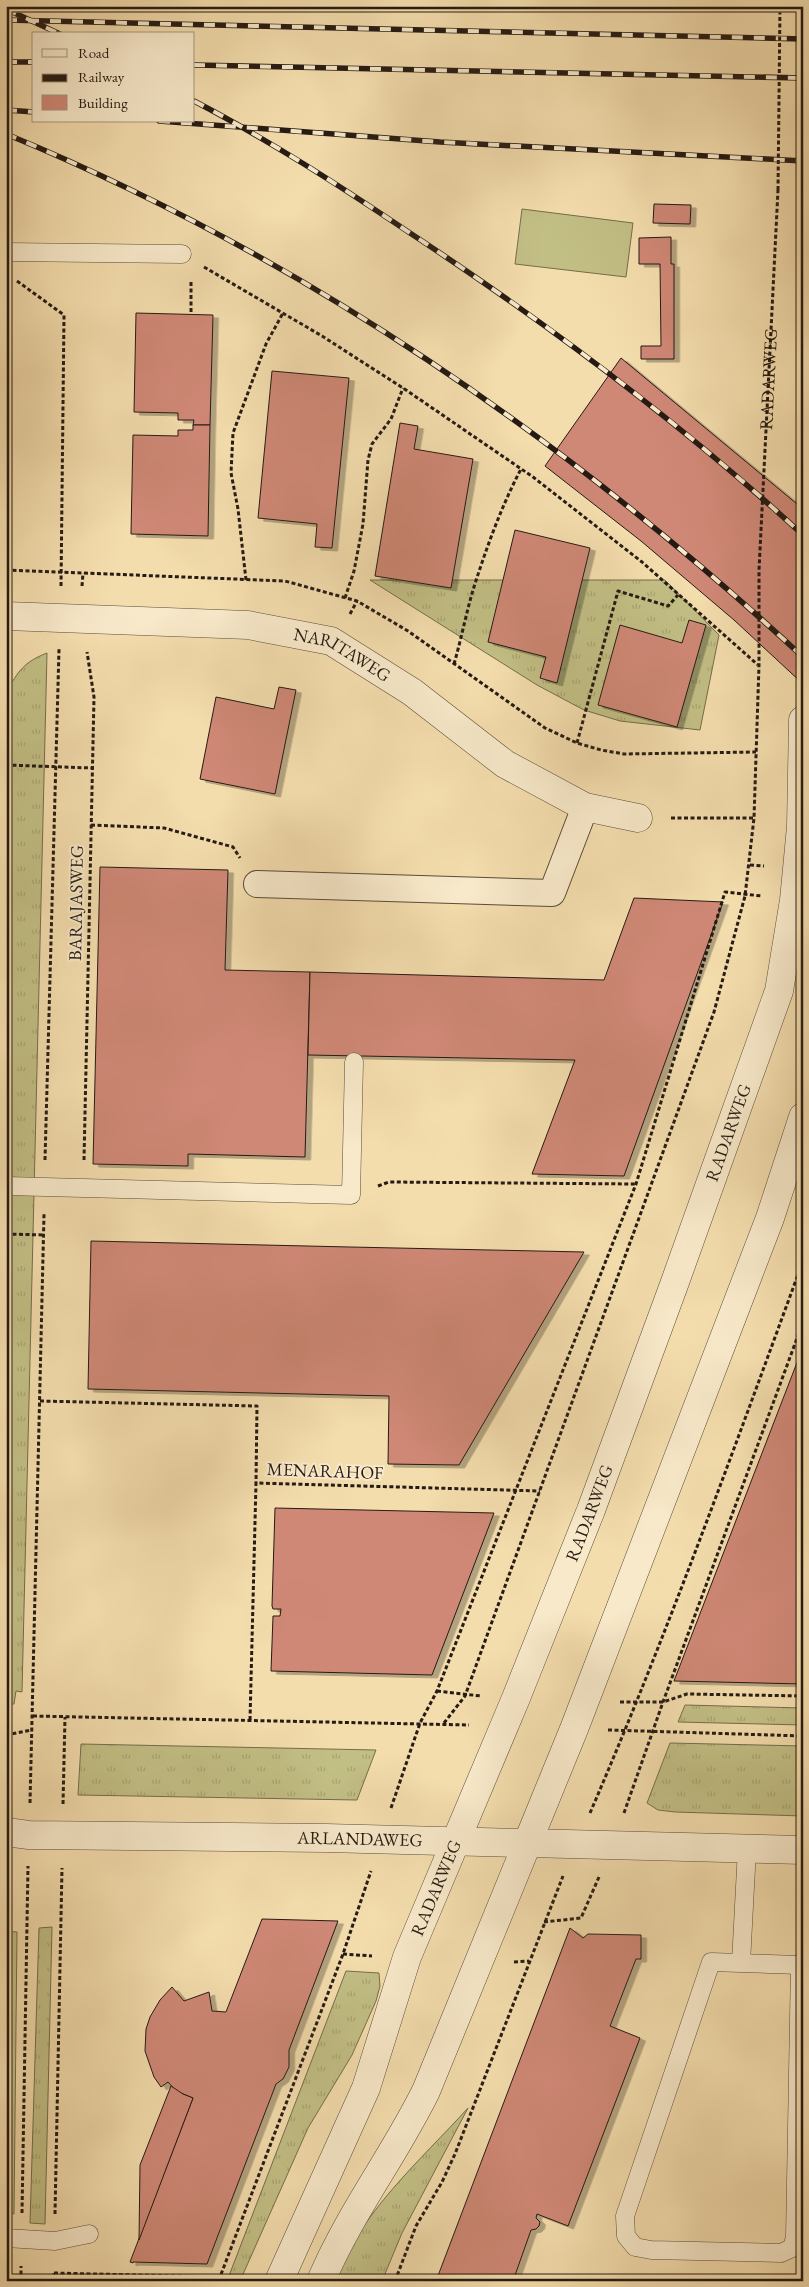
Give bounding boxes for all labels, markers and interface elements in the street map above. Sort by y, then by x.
legend [32,32,195,122]
text: Road [78,43,110,62]
text: Railway [78,67,125,86]
text: Building [78,93,128,112]
street label: RADARWEG [754,327,782,431]
street label: NARITAWEG [292,622,395,687]
street label: BARAJASWEG [63,845,88,961]
street label: RADARWEG [700,1081,756,1184]
street label: MENARAHOF [266,1457,384,1484]
street label: RADARWEG [560,1461,618,1565]
street label: ARLANDAWEG [296,1826,423,1851]
street label: RADARWEG [405,1836,466,1939]

